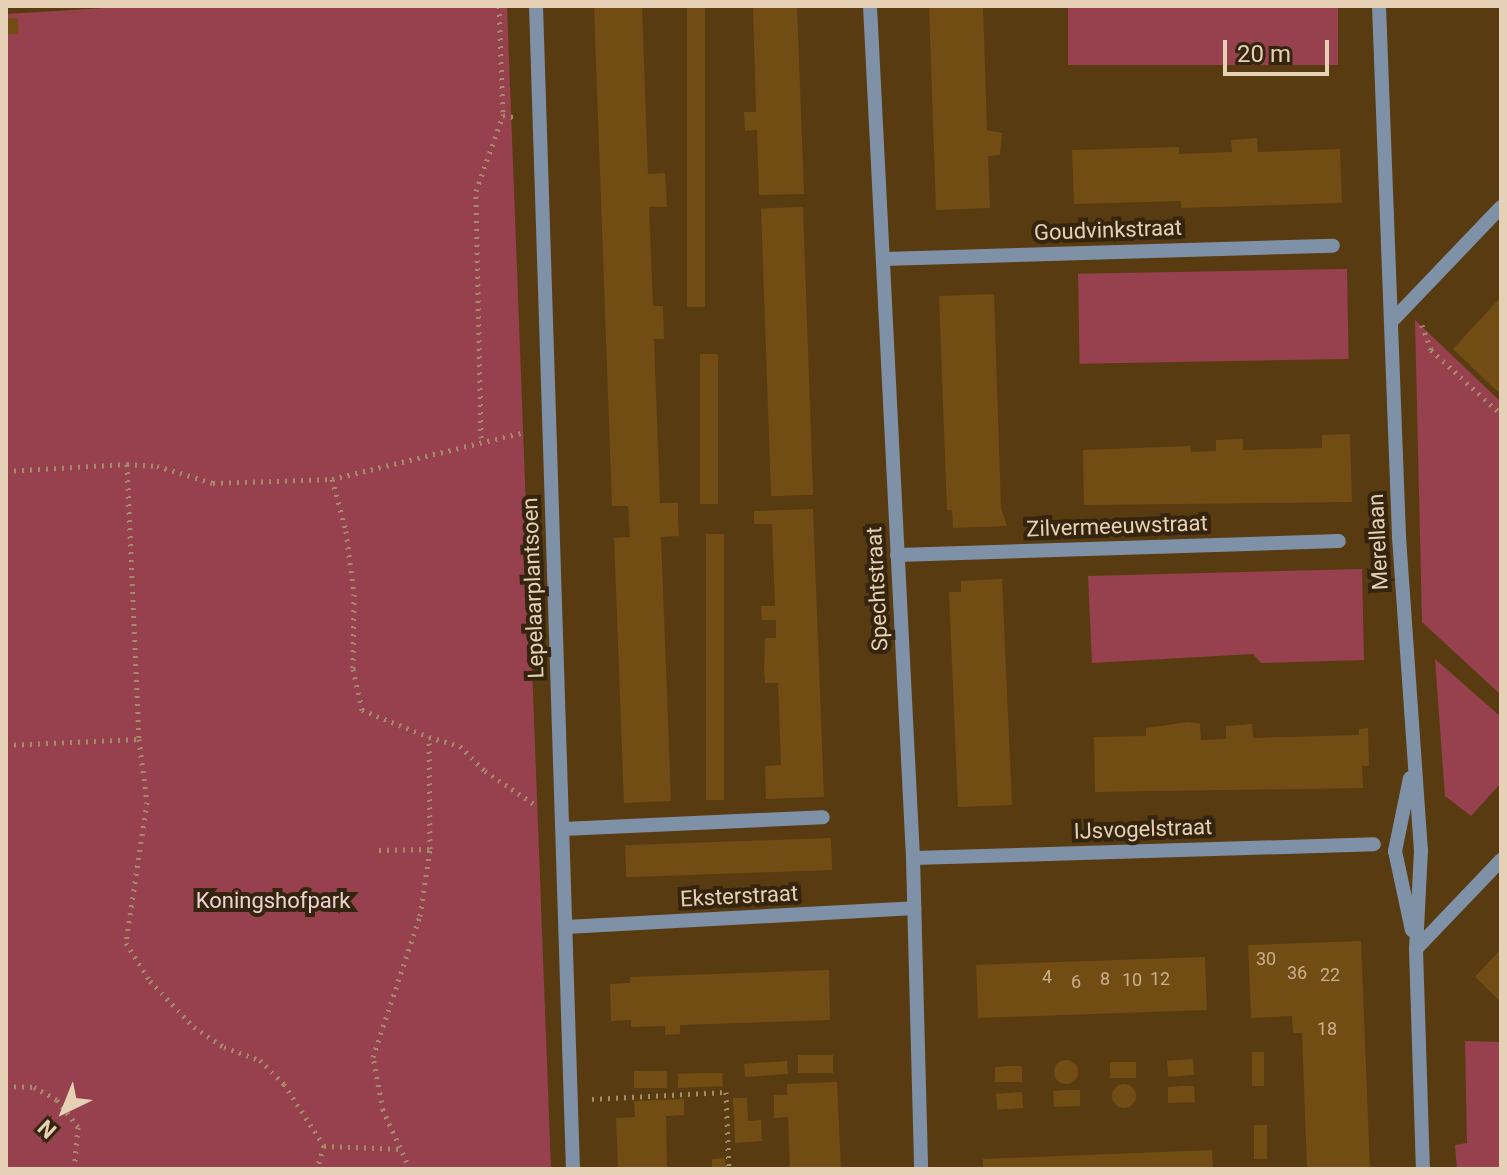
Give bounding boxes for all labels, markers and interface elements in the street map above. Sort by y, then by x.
scale bar [1227,24,1333,74]
text: 20 m [1237,40,1291,68]
street label: Goudvinkstraat [1034,214,1182,246]
street label: Merellaan [1362,493,1394,591]
street label: Lepelaarplantsoen [517,497,549,679]
street label: Zilvermeeuwstraat [1026,510,1208,542]
street label: Spechtstraat [861,526,893,652]
street label: IJsvogelstraat [1073,813,1213,845]
street label: Eksterstraat [679,880,799,912]
park label: Koningshofpark [196,888,350,914]
house number: 30 [1256,948,1276,970]
house number: 36 [1287,962,1307,984]
house number: 22 [1320,964,1340,986]
house number: 4 [1042,966,1052,988]
house number: 8 [1100,968,1110,990]
house number: 12 [1150,968,1170,990]
house number: 10 [1122,969,1142,991]
house number: 6 [1071,971,1081,993]
house number: 18 [1317,1018,1337,1040]
north arrow [24,1071,104,1151]
text: N [33,1114,61,1143]

